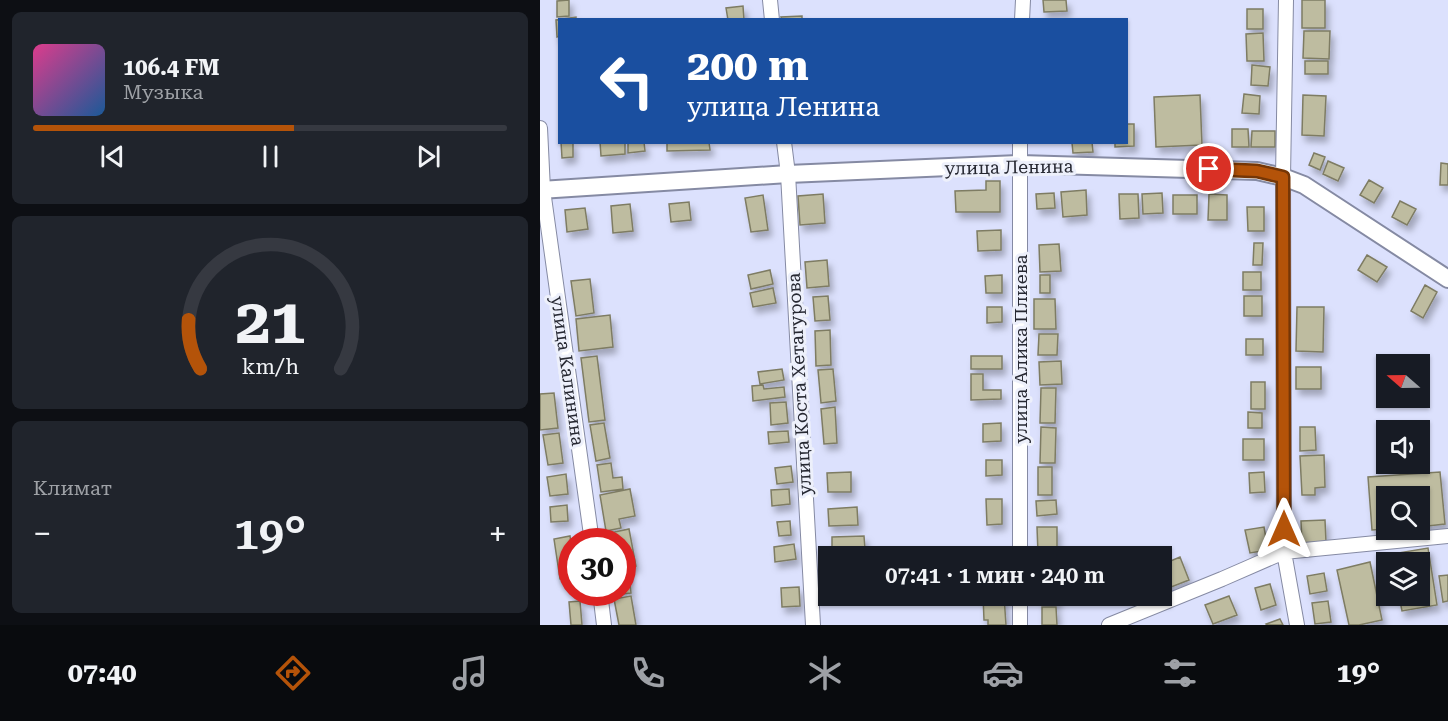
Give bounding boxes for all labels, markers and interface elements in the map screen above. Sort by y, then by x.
text: 200 m [687,41,809,90]
icon: left [588,42,666,120]
text: 106.4 FM [123,55,220,80]
text: Музыка [123,80,203,104]
text: улица Ленина [687,91,880,123]
icon: previous [96,140,129,173]
icon: pause [254,140,287,173]
icon: next [412,140,445,173]
pin [1183,143,1234,194]
icon: arrive [1192,152,1225,185]
street label: улица Ленина [944,155,1074,179]
street label: улица Алика Плиева [1010,254,1031,444]
street label: улица Коста Хетагурова [783,272,815,496]
text: 21 [235,286,305,359]
street label: улица Калинина [547,295,589,448]
north arrow [1376,354,1430,408]
map controls [1376,354,1430,606]
text: km/h [241,355,299,380]
button: sound [1376,420,1430,474]
text: Климат [33,476,112,500]
button: search [1376,486,1430,540]
position arrow [1252,497,1316,561]
text: 19° [234,507,306,560]
text: − [33,514,51,553]
text: + [489,514,507,553]
speed limit sign: 30 [558,528,636,606]
button: layers [1376,552,1430,606]
text: 07:41 · 1 мин · 240 m [885,563,1105,588]
icon: directions [272,652,314,694]
icon: music [449,652,491,694]
icon: phone [627,652,669,694]
icon: climate [804,652,846,694]
icon: car [982,652,1024,694]
icon: filters [1159,652,1201,694]
text: 07:40 [68,657,137,689]
text: 19° [1337,657,1380,689]

